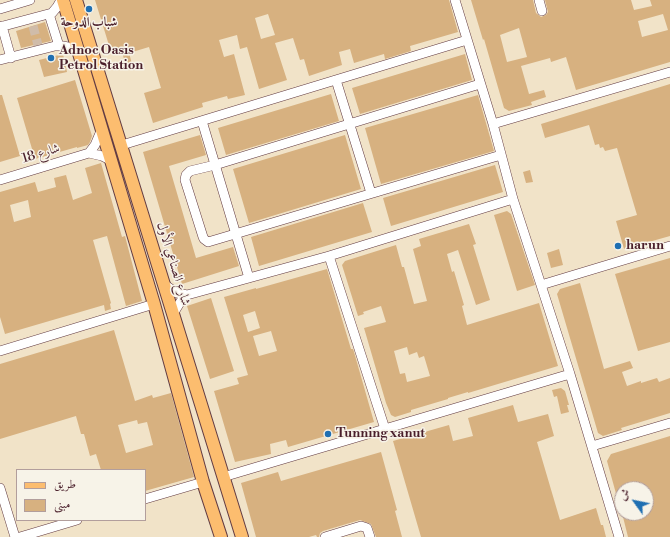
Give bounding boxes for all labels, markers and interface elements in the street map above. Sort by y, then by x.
marker: شباب الدوحة [84,4,94,14]
place label: شباب الدوحة [61,15,117,31]
place label: Adnoc Oasis Petrol Station [59,43,143,74]
marker: Adnoc Oasis Petrol Station [46,53,56,63]
street label: شارع 18 [20,141,62,167]
street label: شارع الصناعي الأول [153,220,193,308]
place label: harun [626,238,664,254]
marker: harun [613,241,623,251]
place label: Tunning xanut [336,426,425,442]
marker: Tunning xanut [323,429,333,439]
legend [16,469,146,521]
text: طريق [54,477,76,492]
north arrow [614,481,654,521]
text: ش [616,487,634,503]
text: مبنى [54,497,70,512]

